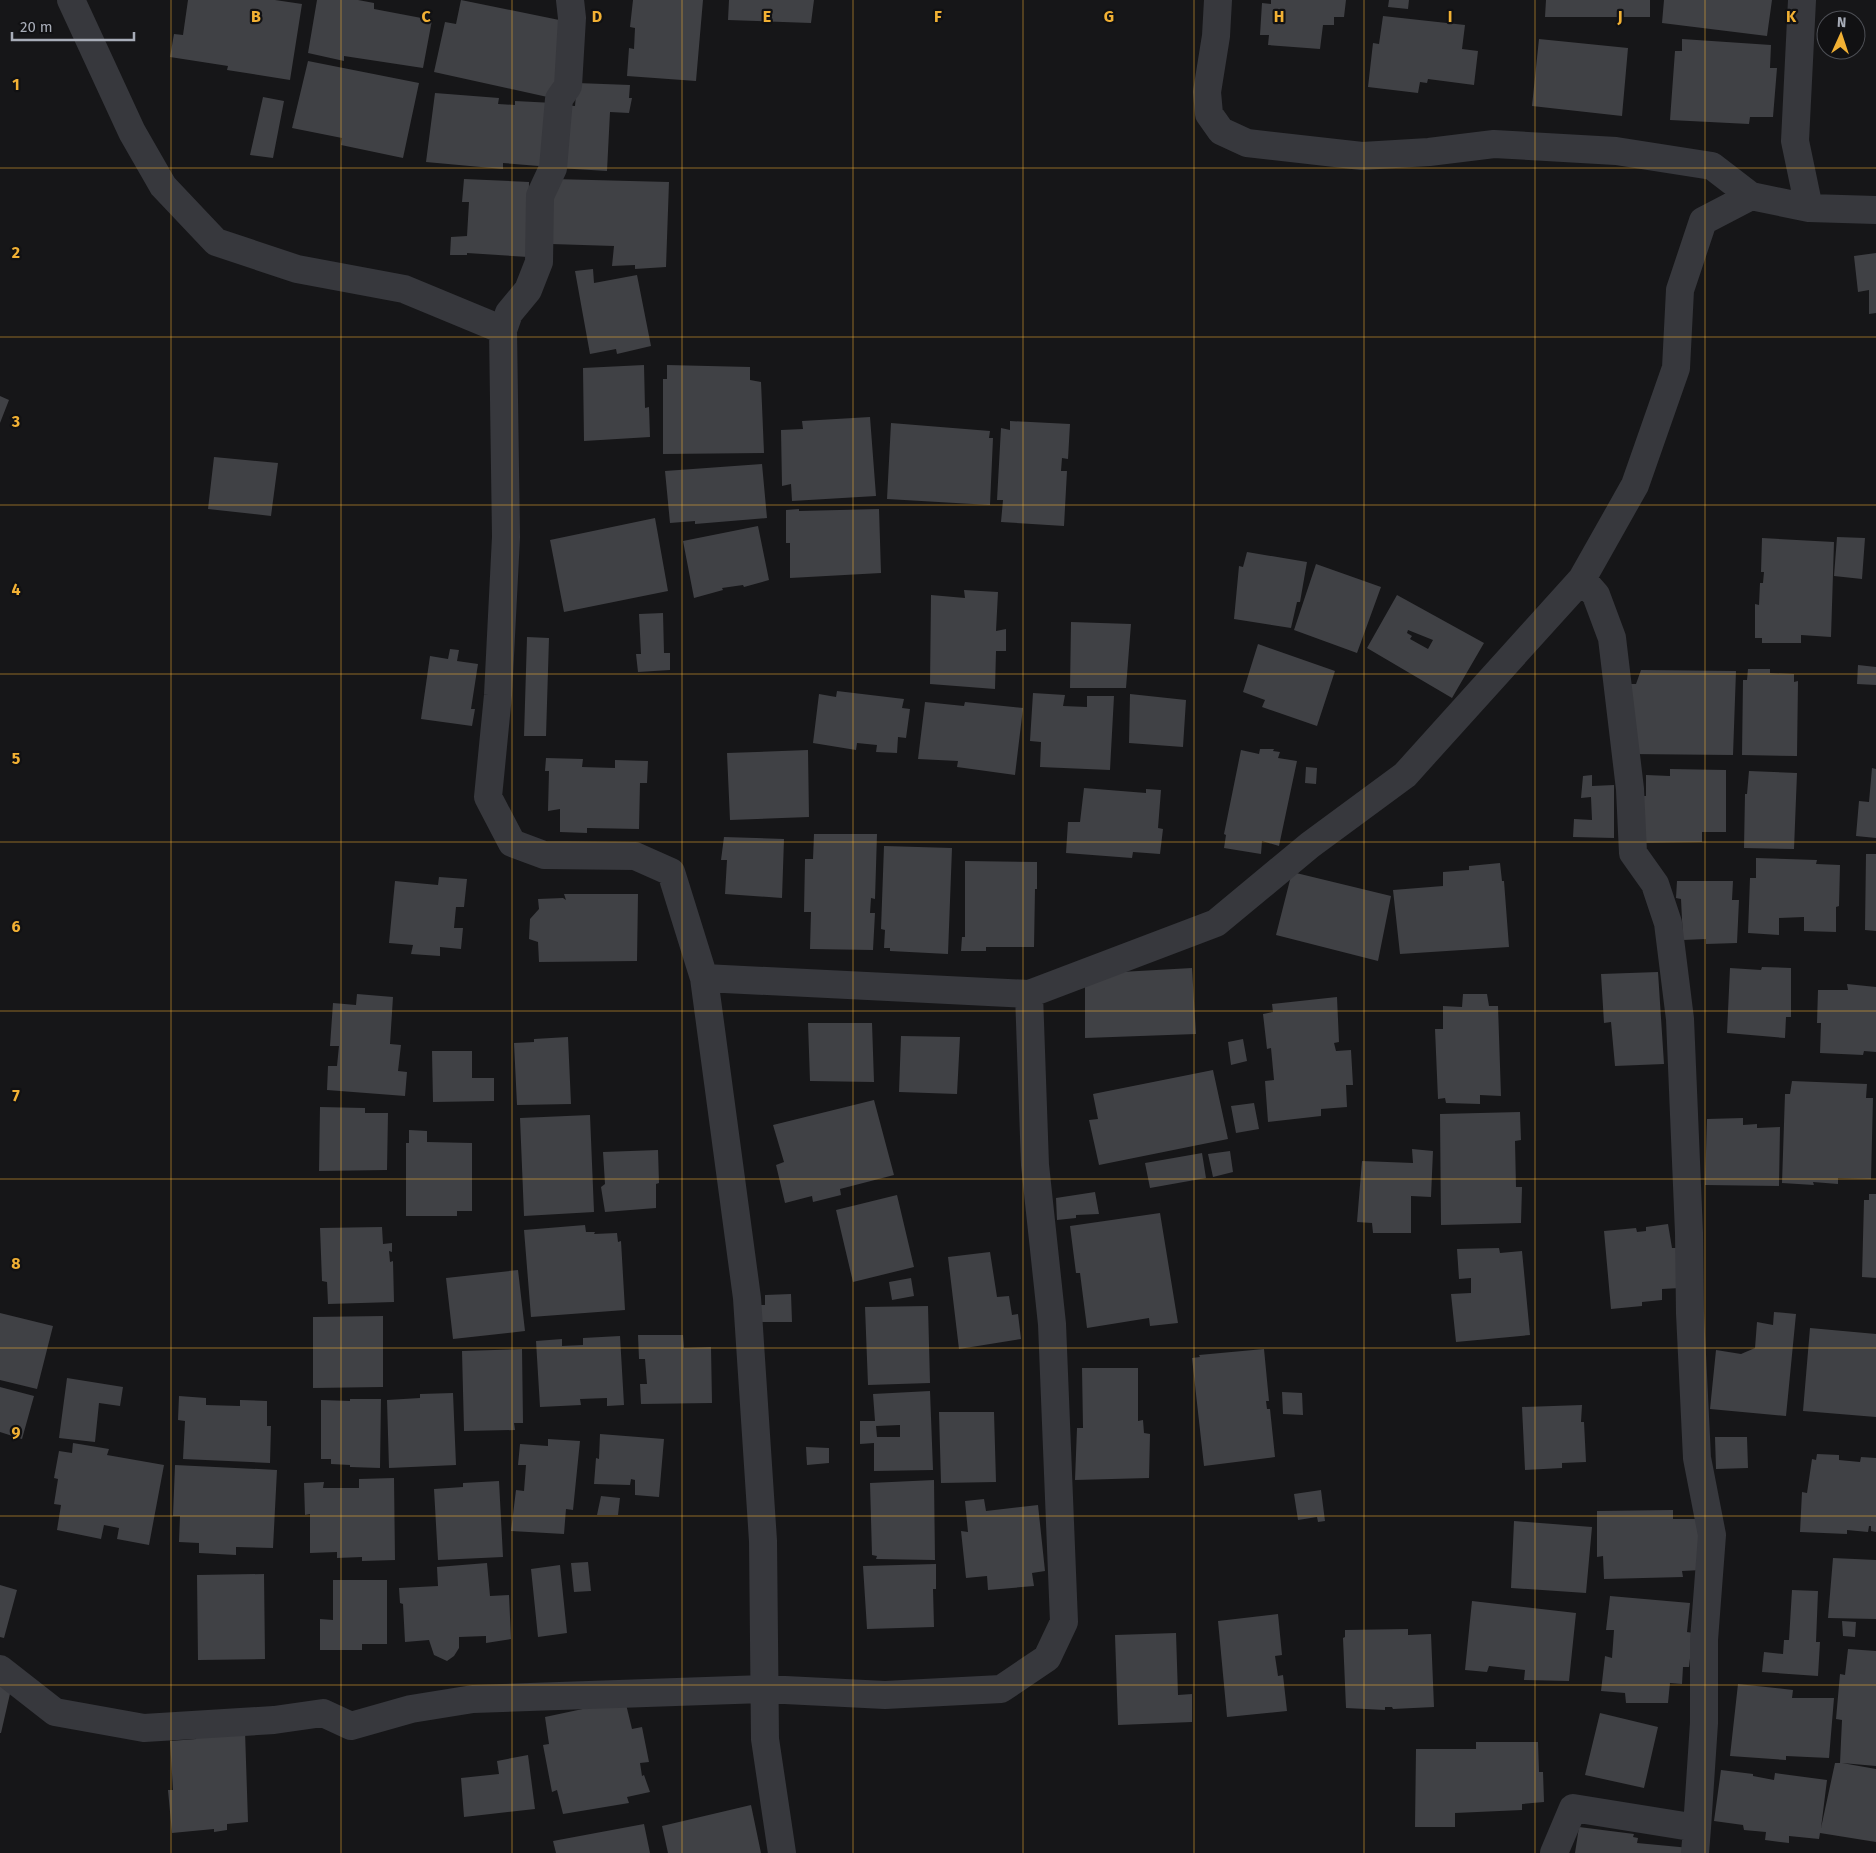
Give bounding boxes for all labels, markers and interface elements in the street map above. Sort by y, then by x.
text: B [251,7,261,26]
text: C [421,7,431,26]
text: D [592,7,602,26]
text: E [763,7,771,26]
text: F [934,7,942,26]
text: G [1104,7,1114,26]
text: H [1274,7,1284,26]
text: I [1448,7,1452,26]
text: J [1616,7,1623,26]
text: K [1786,7,1797,26]
scale bar [12,10,135,42]
north arrow [1816,10,1866,60]
text: N [1837,14,1847,31]
text: 20 m [20,18,53,36]
text: 1 [12,75,20,94]
text: 2 [12,243,20,262]
text: 3 [11,412,20,431]
text: 4 [11,580,21,599]
text: 5 [12,749,21,768]
text: 6 [11,917,21,936]
text: 7 [12,1086,20,1105]
text: 8 [11,1254,21,1273]
text: 9 [12,1423,21,1442]

